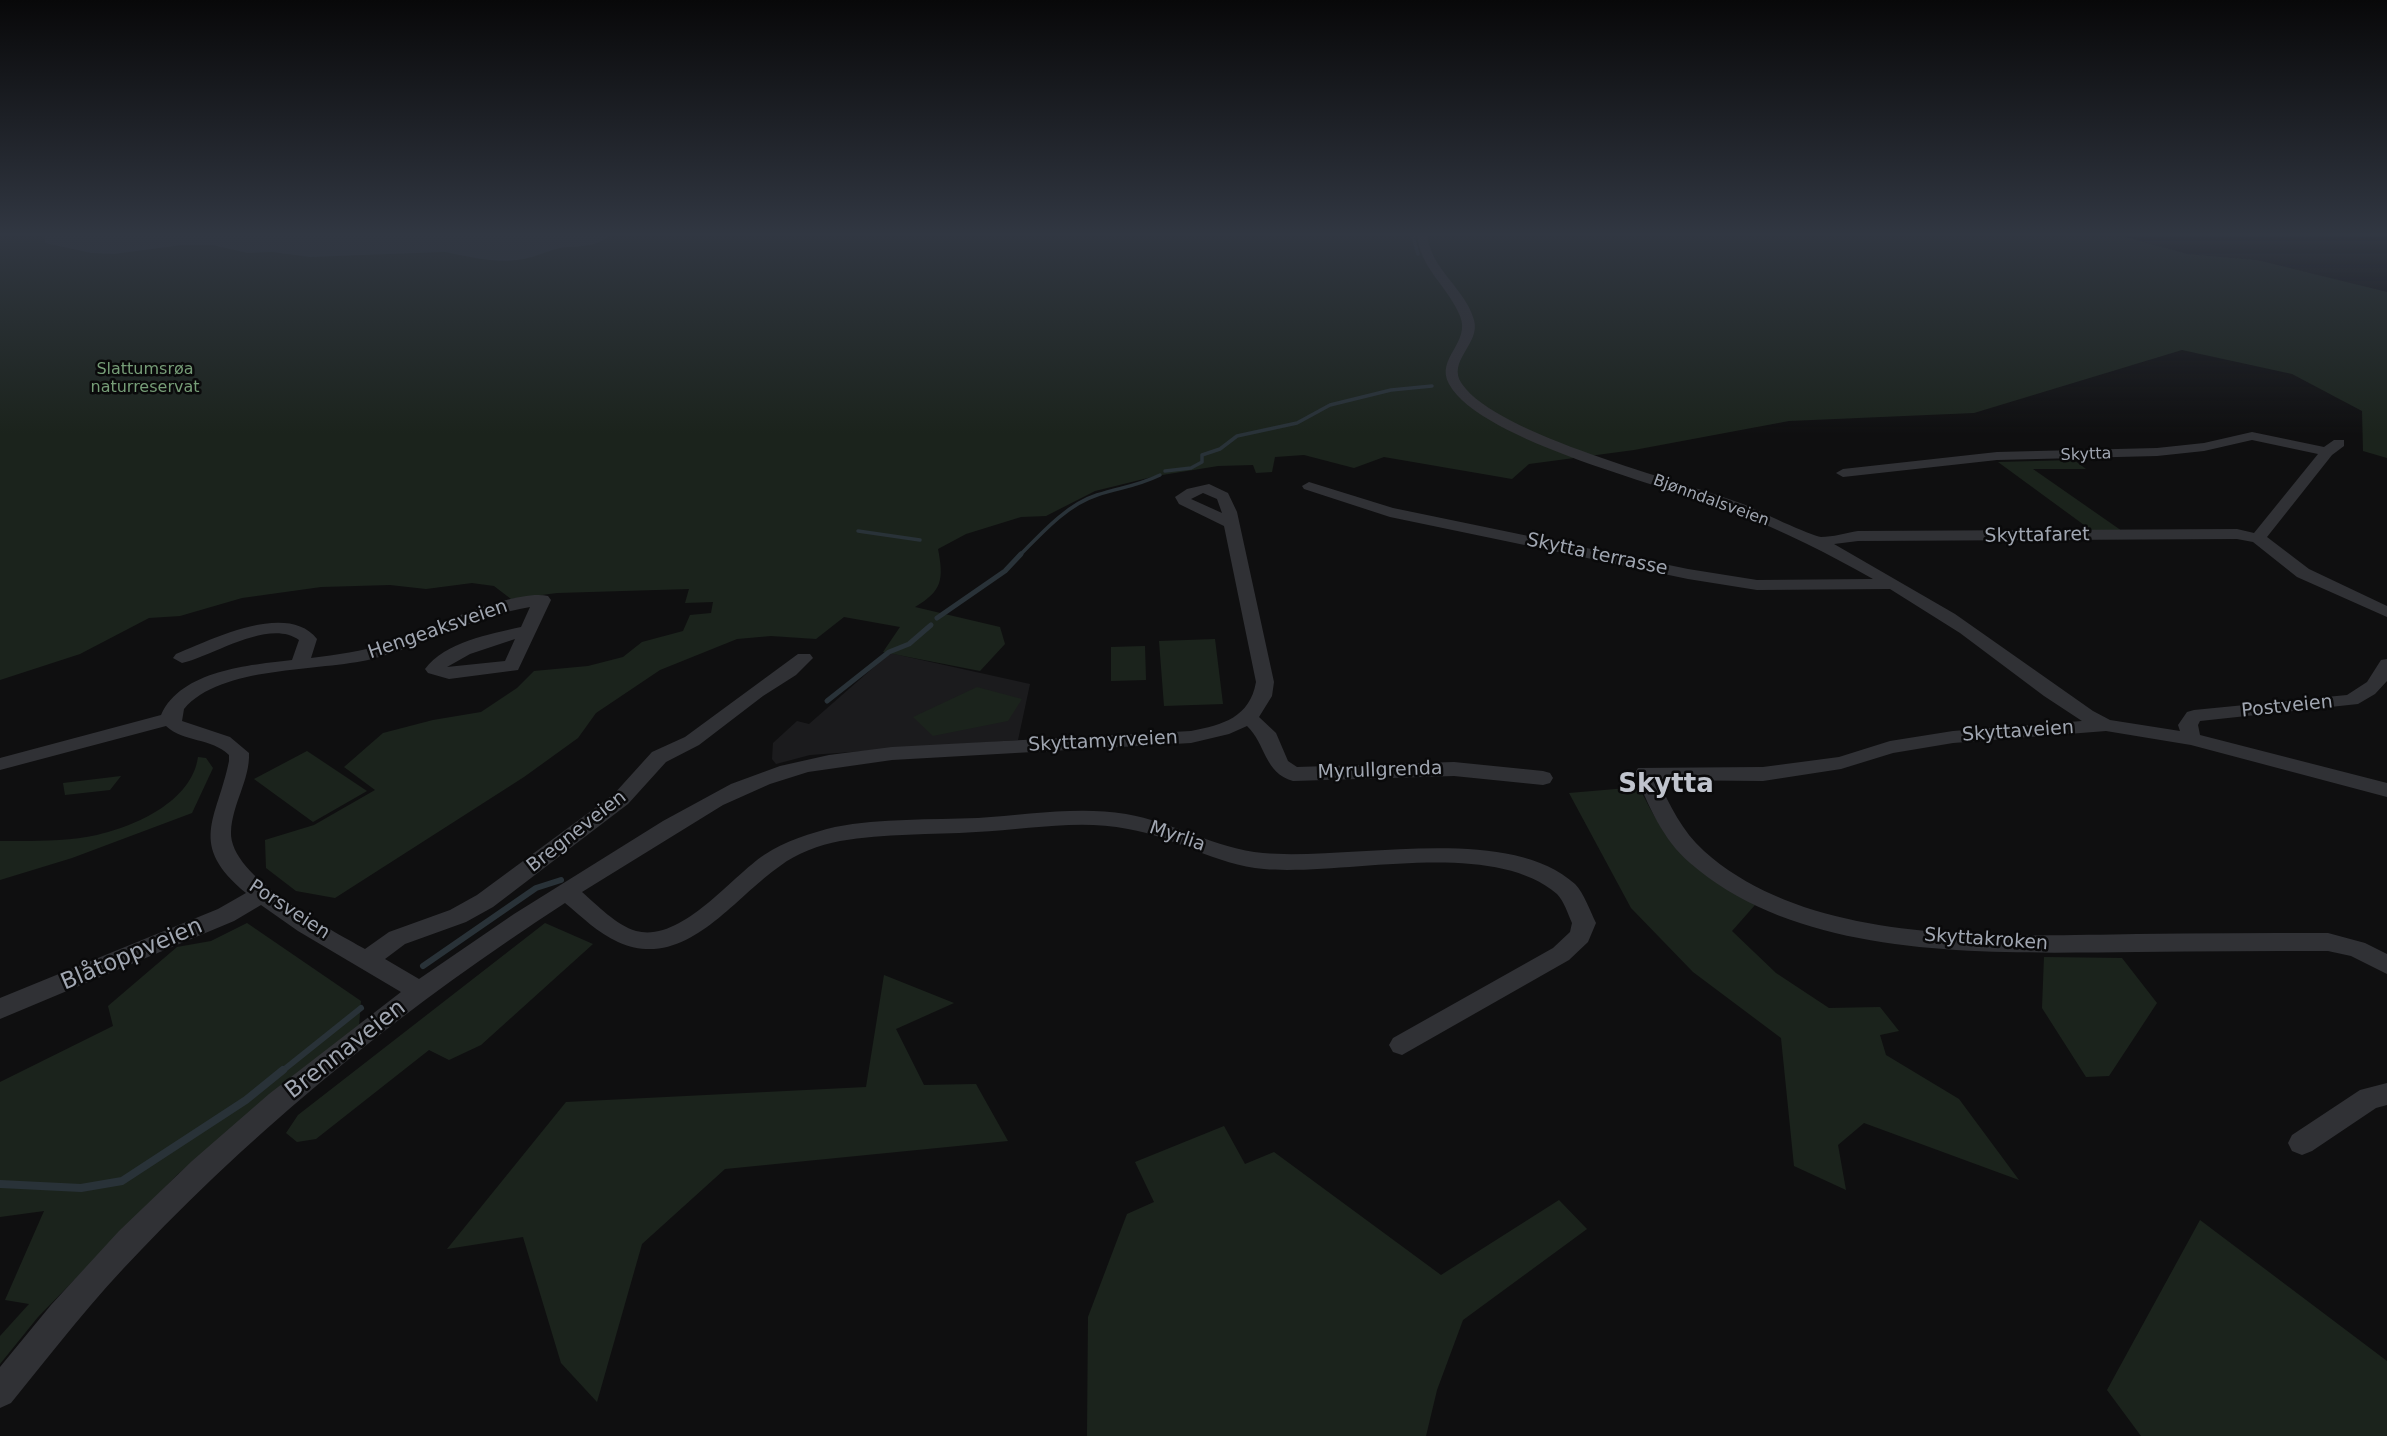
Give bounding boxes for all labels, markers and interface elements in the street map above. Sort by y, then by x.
park label: Slattumsrøa naturreservat [90,360,200,398]
street label: Skytta [2060,445,2112,465]
street label: Bjønndalsveien [1650,471,1772,531]
street label: Skyttafaret [1984,524,2090,548]
street label: Skytta terrasse [1524,529,1670,581]
street label: Hengeaksveien [365,595,511,665]
street label: Postveien [2240,691,2334,723]
street label: Skyttaveien [1961,717,2075,747]
street label: Skyttamyrveien [1028,727,1178,757]
street label: Myrullgrenda [1317,757,1443,785]
district label: Skytta [1618,769,1714,801]
street label: Bregneveien [523,786,631,878]
street label: Myrlia [1146,817,1208,857]
street label: Porsveien [244,875,334,945]
street label: Blåtoppveien [57,913,207,997]
street label: Skyttakroken [1923,924,2049,956]
street label: Brennaveien [280,994,412,1106]

